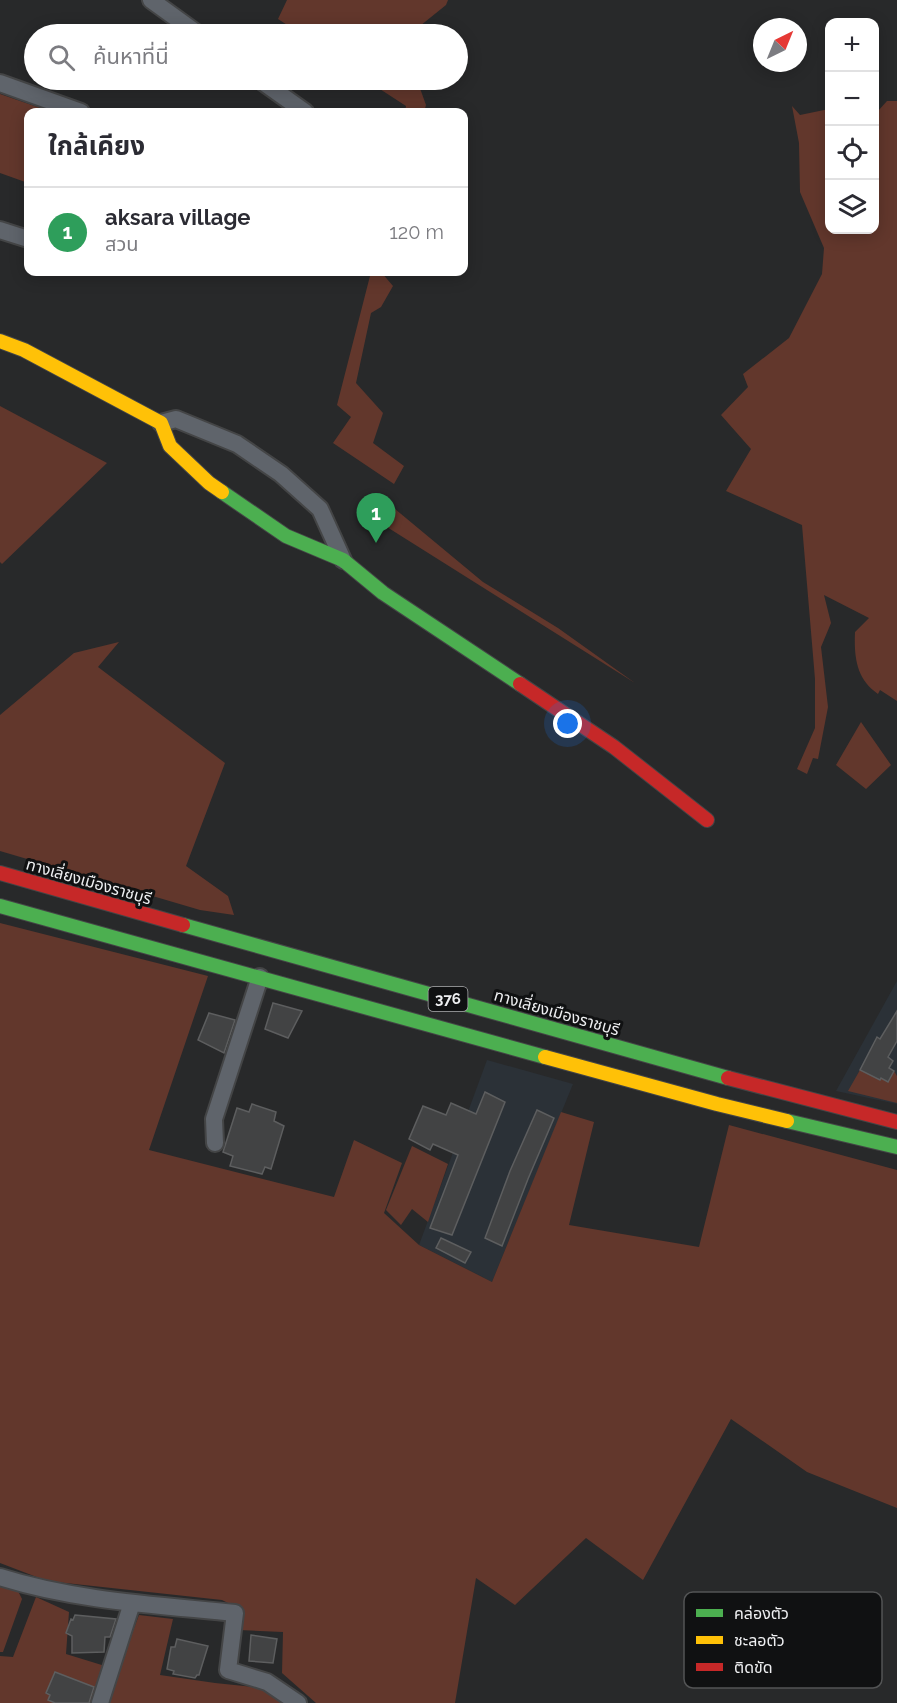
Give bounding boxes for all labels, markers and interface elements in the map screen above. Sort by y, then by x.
north arrow [753,18,807,72]
map controls [825,18,879,234]
button: + [825,18,879,72]
search box [24,24,468,90]
icon: search [45,41,78,74]
text: ค้นหาที่นี่ [93,43,169,69]
button: − [825,72,879,126]
button: locate [825,126,879,180]
text: ใกล้เคียง [48,131,145,161]
button: layers [825,180,879,234]
text: aksara village [105,204,251,230]
text: 1 [63,220,72,244]
text: 120 m [389,220,444,244]
text: สวน [105,232,139,256]
pin: 1 [356,494,395,543]
your location [553,709,582,738]
street label: ทางเลี่ยงเมืองราชบุรี [24,853,154,909]
street label: ทางเลี่ยงเมืองราชบุรี [492,984,622,1040]
road number: 376 [428,987,468,1011]
legend [684,1592,882,1688]
text: คล่องตัว [734,1604,789,1623]
text: ชะลอตัว [734,1631,785,1650]
text: ติดขัด [734,1658,773,1677]

